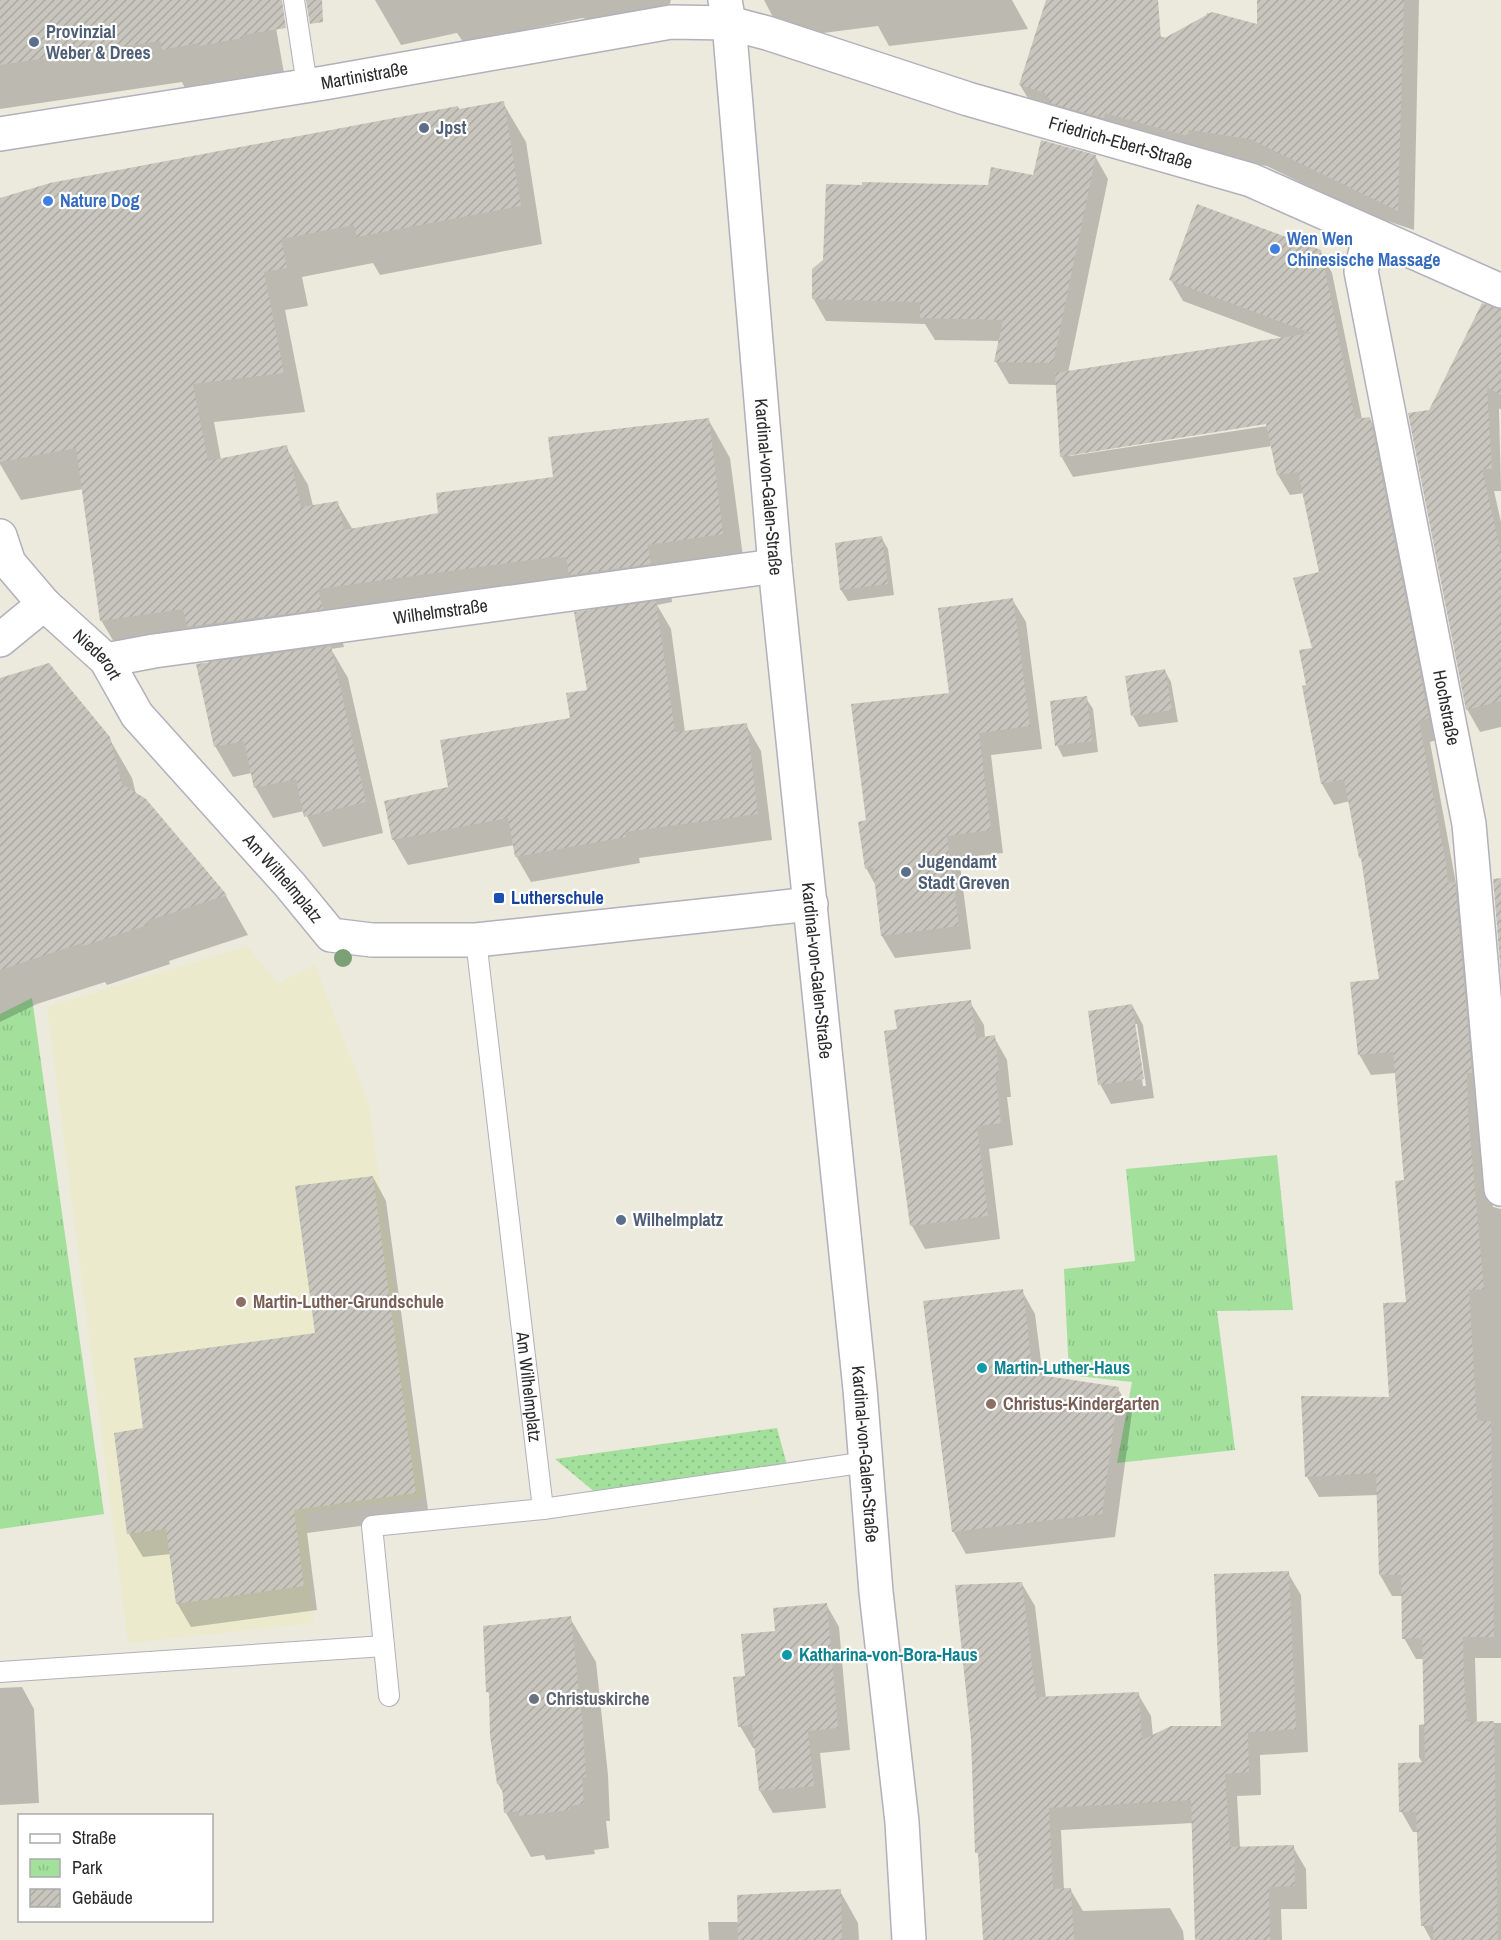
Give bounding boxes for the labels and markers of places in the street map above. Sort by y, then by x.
place label: Provinzial Weber & Drees [46,19,151,65]
marker: Provinzial Weber & Drees [27,35,41,49]
place label: Jpst [436,115,466,140]
marker: Jpst [417,121,431,135]
place label: Nature Dog [60,188,140,213]
marker: Nature Dog [41,194,55,208]
place label: Wen Wen Chinesische Massage [1287,226,1440,272]
marker: Wen Wen Chinesische Massage [1268,242,1282,256]
place label: Jugendamt Stadt Greven [918,849,1010,895]
marker: Jugendamt Stadt Greven [899,865,913,879]
place label: Lutherschule [511,885,604,910]
marker: Lutherschule [492,891,506,905]
place label: Wilhelmplatz [633,1207,724,1232]
marker: Wilhelmplatz [614,1213,628,1227]
place label: Martin-Luther-Grundschule [253,1289,444,1314]
marker: Martin-Luther-Grundschule [234,1295,248,1309]
place label: Martin-Luther-Haus [994,1355,1130,1380]
marker: Martin-Luther-Haus [975,1361,989,1375]
place label: Christus-Kindergarten [1003,1391,1160,1416]
marker: Christus-Kindergarten [984,1397,998,1411]
place label: Katharina-von-Bora-Haus [799,1642,978,1667]
marker: Katharina-von-Bora-Haus [780,1648,794,1662]
place label: Christuskirche [546,1686,649,1711]
marker: Christuskirche [527,1692,541,1706]

